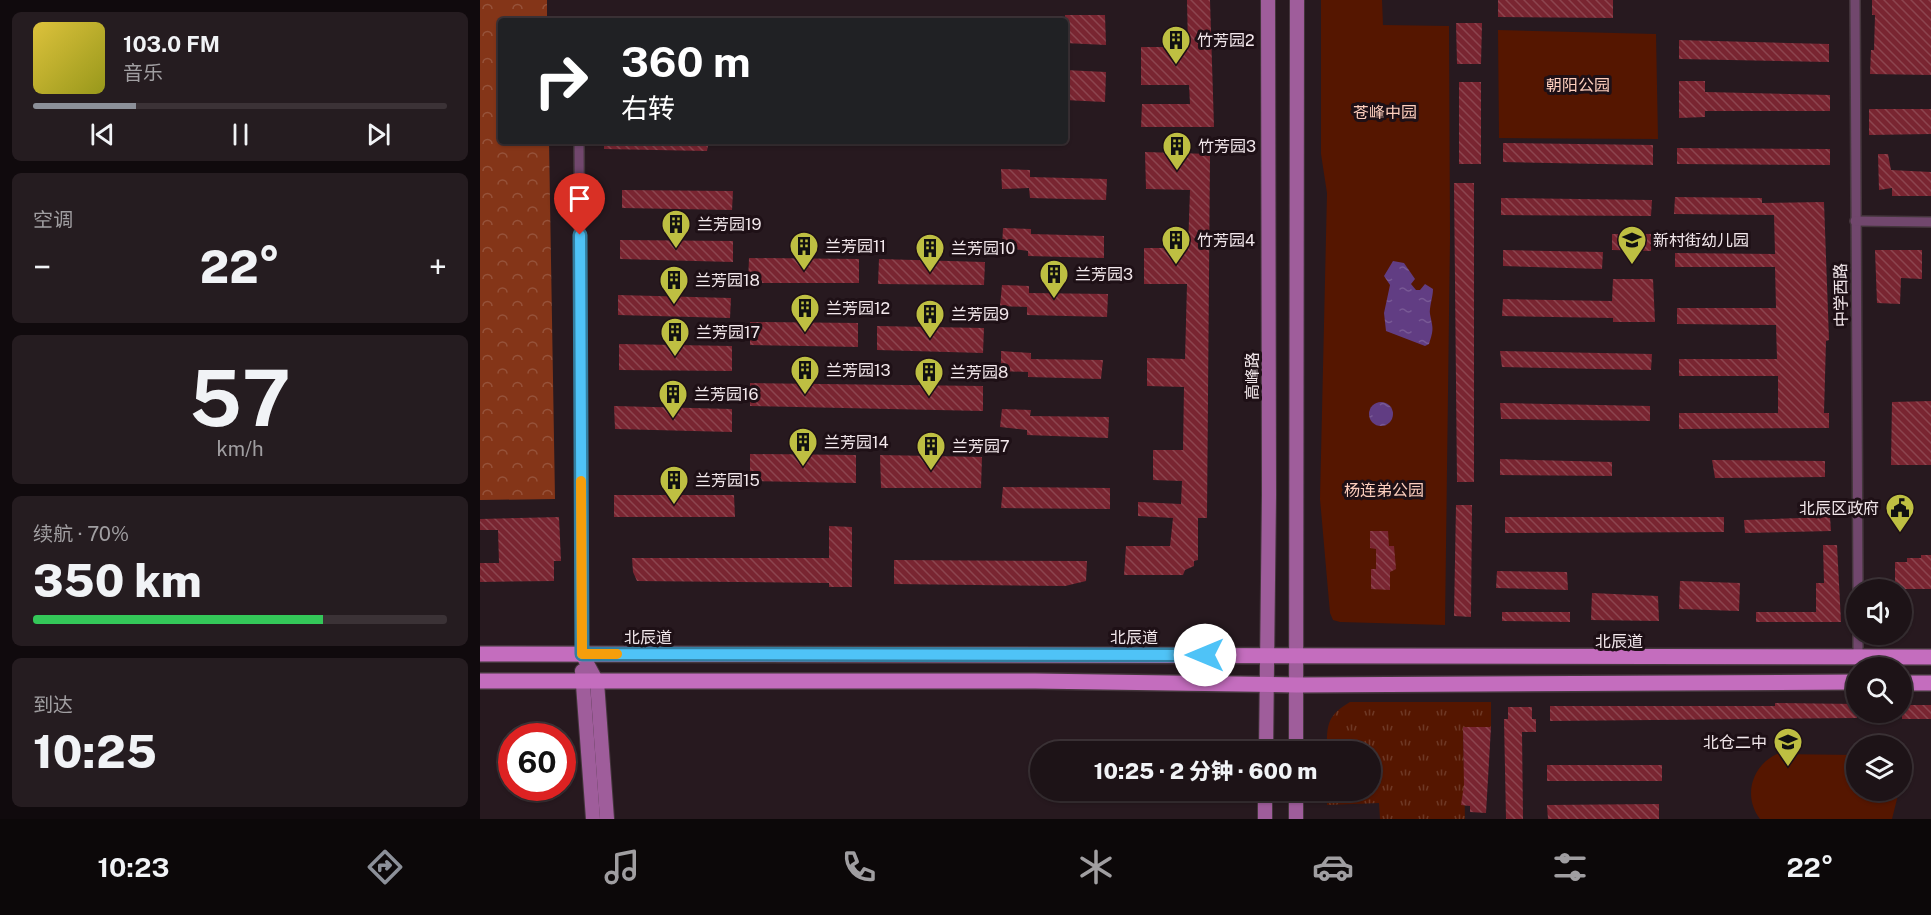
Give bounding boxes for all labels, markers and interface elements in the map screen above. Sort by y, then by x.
building icon: 竹芳园2 [1160,24,1192,66]
text: 103.0 FM [123,31,220,57]
place label: 竹芳园2 [1197,31,1255,50]
text: 360 m [621,37,751,86]
icon: right [522,42,600,120]
text: 音乐 [123,61,163,85]
park label: 朝阳公园 [1546,76,1610,95]
text: 右转 [621,92,675,124]
park label: 苍峰中园 [1353,103,1417,122]
icon: previous [86,118,119,151]
icon: pause [224,118,257,151]
icon: next [362,118,395,151]
building icon: 竹芳园3 [1161,130,1193,172]
place label: 竹芳园3 [1198,137,1256,156]
pin [554,173,605,235]
icon: arrive [563,182,596,215]
text: 空调 [33,208,73,232]
building icon: 兰芳园19 [660,208,692,250]
place label: 兰芳园19 [697,215,762,234]
building icon: 竹芳园4 [1160,224,1192,266]
school or university icon: 新村街幼儿园 [1616,224,1648,266]
building icon: 兰芳园11 [788,230,820,272]
place label: 竹芳园4 [1197,231,1255,250]
place label: 新村街幼儿园 [1653,231,1749,250]
building icon: 兰芳园10 [914,232,946,274]
place label: 兰芳园11 [825,237,886,256]
place label: 兰芳园10 [951,239,1016,258]
text: 22° [200,240,280,293]
text: − [33,248,51,286]
text: + [429,248,447,286]
building icon: 兰芳园3 [1038,258,1070,300]
street label: 中学西路 [1831,263,1851,327]
building icon: 兰芳园18 [658,264,690,306]
place label: 兰芳园3 [1075,265,1133,284]
place label: 兰芳园18 [695,271,760,290]
building icon: 兰芳园12 [789,292,821,334]
building icon: 兰芳园9 [914,298,946,340]
place label: 兰芳园12 [826,299,890,318]
place label: 兰芳园9 [951,305,1009,324]
building icon: 兰芳园17 [659,316,691,358]
place label: 兰芳园17 [696,323,760,342]
text: 57 [189,352,291,444]
street label: 高峰路 [1243,352,1262,400]
building icon: 兰芳园13 [789,354,821,396]
building icon: 兰芳园8 [913,356,945,398]
place label: 兰芳园13 [826,361,891,380]
place label: 兰芳园8 [950,363,1008,382]
building icon: 兰芳园16 [657,378,689,420]
place label: 兰芳园16 [694,385,759,404]
building icon: 兰芳园14 [787,426,819,468]
building icon: 兰芳园7 [915,430,947,472]
place label: 兰芳园14 [824,433,889,452]
text: km/h [216,437,264,461]
place label: 兰芳园7 [952,437,1010,456]
building icon: 兰芳园15 [658,464,690,506]
place label: 兰芳园15 [695,471,760,490]
park label: 杨连弟公园 [1344,481,1424,500]
public building icon: 北辰区政府 [1884,492,1916,534]
place label: 北辰区政府 [1799,499,1879,518]
text: 续航 · 70% [33,522,129,546]
text: 350 km [33,554,202,607]
map controls [1846,579,1912,801]
button: sound [1846,579,1912,645]
position arrow [1173,623,1237,687]
street label: 北辰道 [624,628,672,647]
street label: 北辰道 [1110,628,1158,647]
street label: 北辰道 [1595,632,1643,651]
button: search [1846,657,1912,723]
text: 到达 [33,693,73,717]
speed limit sign: 60 [498,723,576,801]
text: 10:25 [33,725,157,778]
school or university icon: 北仓二中 [1772,726,1804,768]
place label: 北仓二中 [1703,733,1767,752]
button: layers [1846,735,1912,801]
text: 10:25 · 2 分钟 · 600 m [1094,758,1317,784]
icon: directions [364,846,406,888]
icon: music [601,846,643,888]
icon: phone [838,846,880,888]
icon: climate [1075,846,1117,888]
icon: car [1312,846,1354,888]
icon: filters [1549,846,1591,888]
text: 10:23 [98,851,169,883]
text: 22° [1786,851,1833,883]

